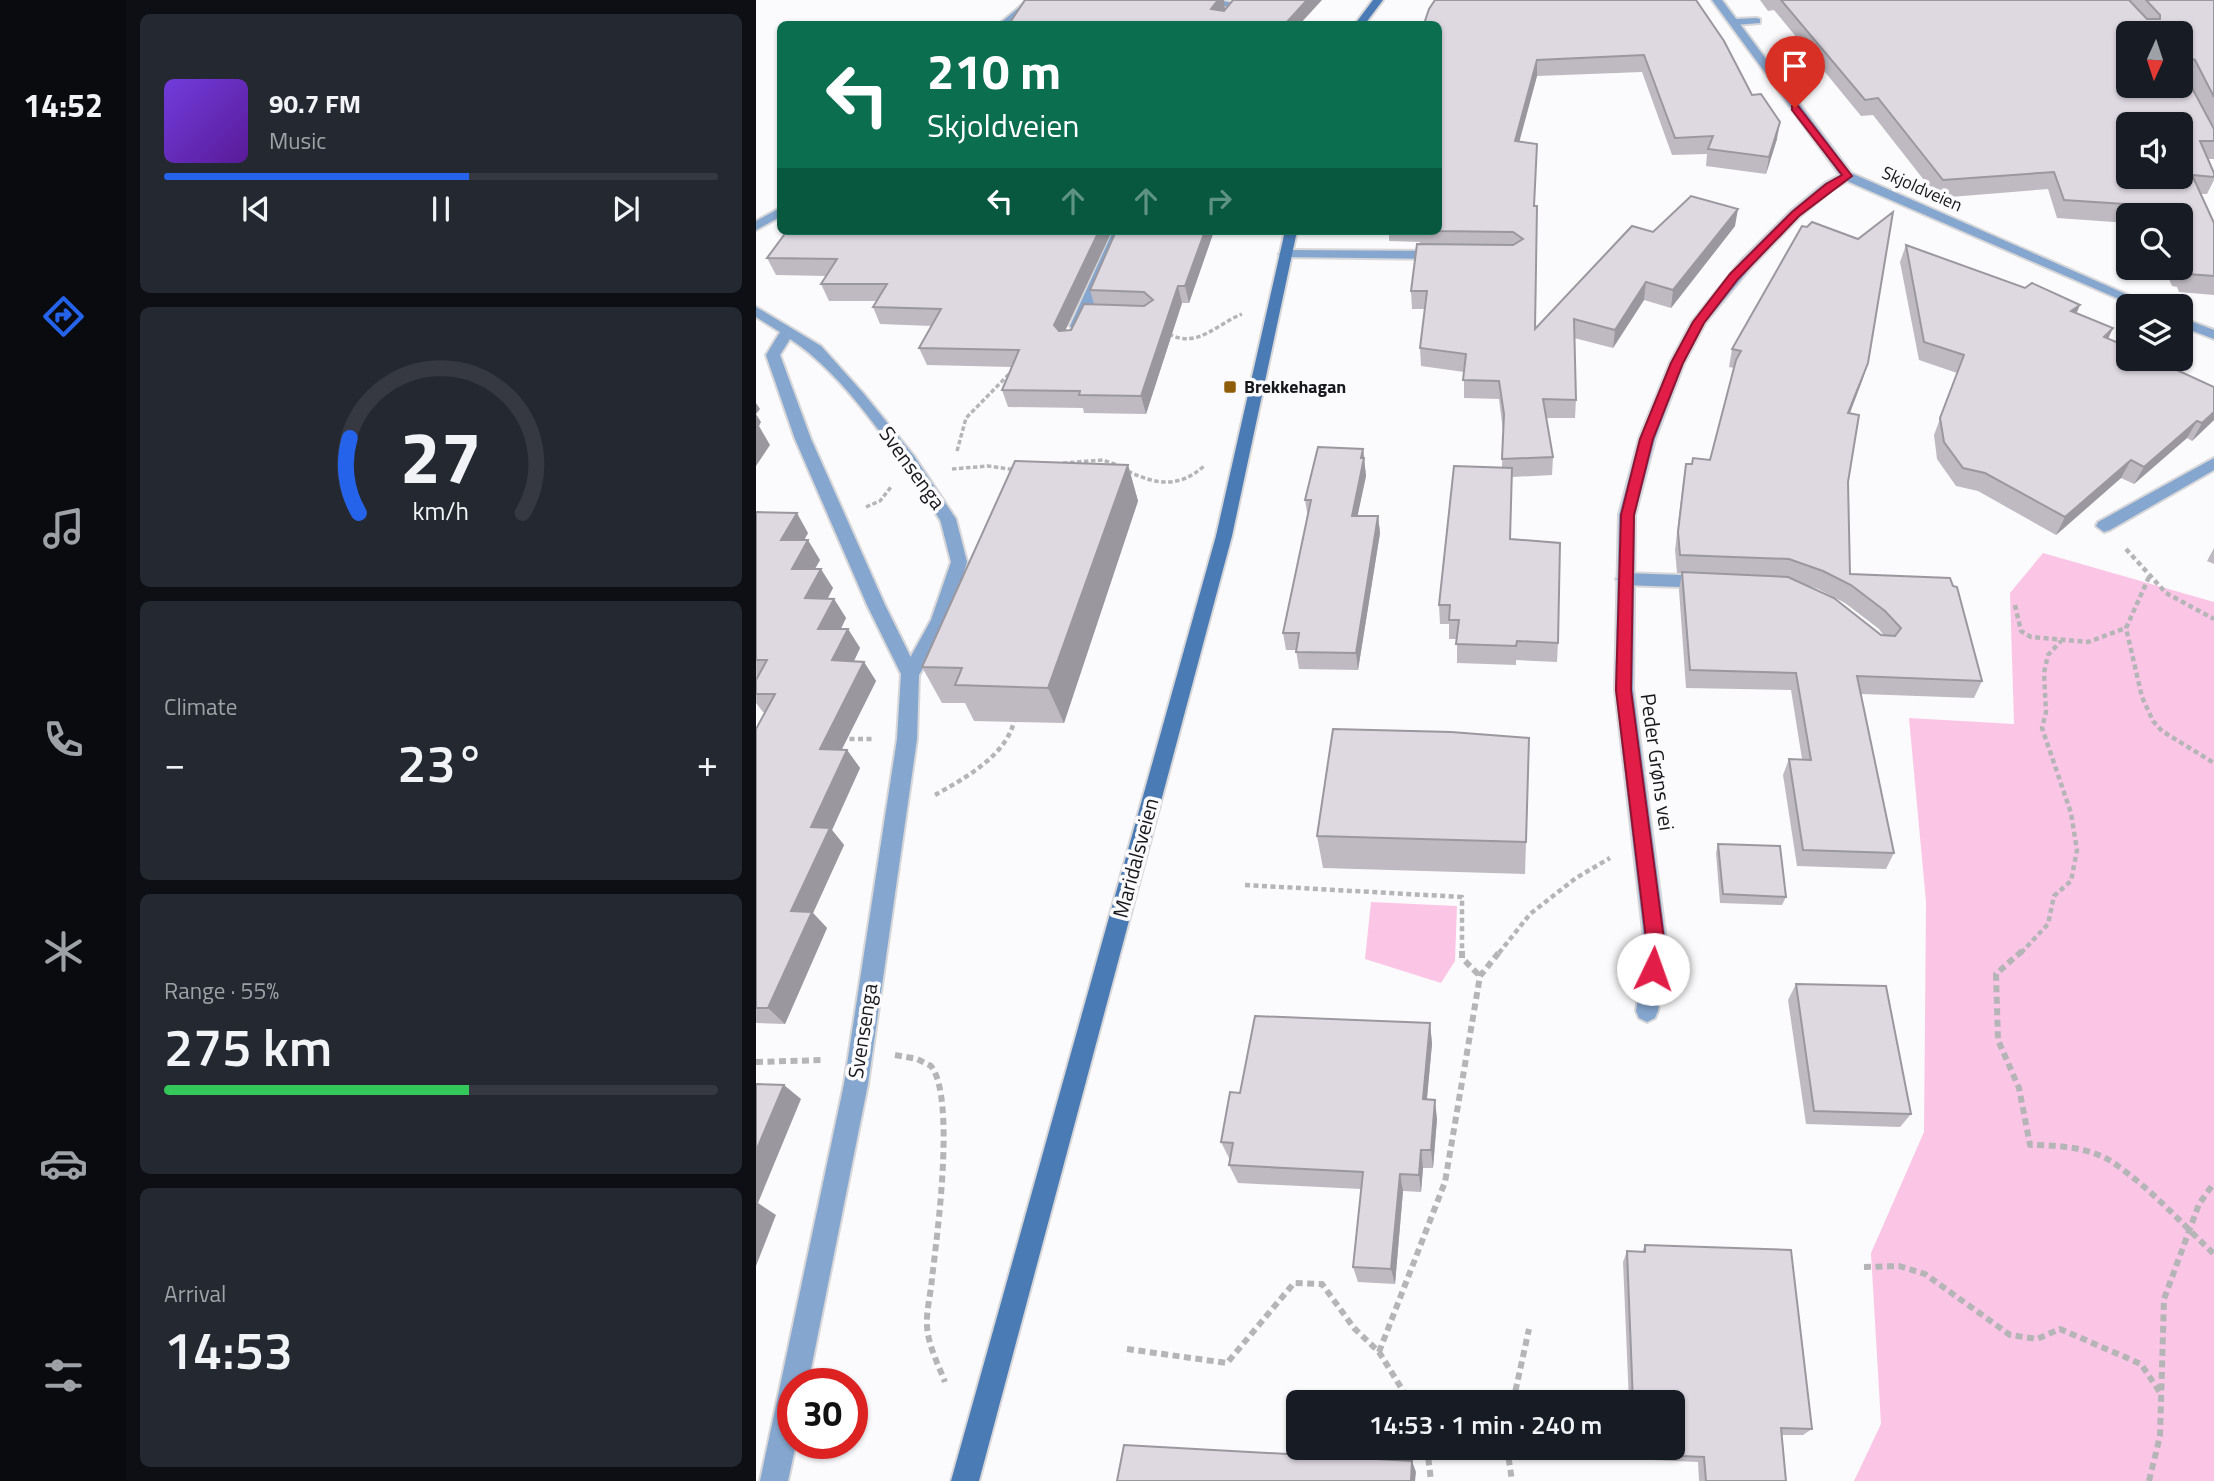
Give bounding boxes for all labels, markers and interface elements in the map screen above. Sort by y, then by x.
north arrow [2116,21,2193,98]
map controls [2116,21,2193,371]
text: 210 m [927,33,1061,108]
pin [1765,36,1825,108]
icon: arrive [1776,47,1814,85]
icon: left [812,49,903,140]
text: 14:52 [23,81,103,129]
text: 90.7 FM [269,84,361,123]
text: Skjoldveien [927,101,1080,149]
button: sound [2116,112,2193,189]
text: Music [269,123,326,158]
street label: Skjoldveien [1878,159,1967,218]
icon: left [981,182,1019,220]
icon: ahead [1054,182,1092,220]
icon: ahead [1127,182,1165,220]
icon: right [1200,182,1238,220]
icon: previous [237,190,275,228]
icon: pause [422,190,460,228]
icon: next [607,190,645,228]
button: search [2116,203,2193,280]
icon: directions [39,292,88,341]
button: layers [2116,294,2193,371]
place label: Brekkehagan [1244,373,1346,400]
marker: Brekkehagan [1222,379,1238,395]
text: 27 [400,402,482,512]
street label: Svensenga [872,419,954,516]
text: km/h [413,492,469,530]
icon: music [39,504,88,553]
text: Climate [164,689,237,724]
street label: Peder Grøns vei [1633,691,1683,833]
icon: phone [39,715,88,764]
text: 23° [397,723,485,802]
text: − [164,734,185,792]
text: + [697,734,718,792]
street label: Maridalsveien [1104,794,1166,921]
icon: climate [39,927,88,976]
position arrow [1616,932,1690,1006]
text: Range · 55% [164,973,279,1008]
street label: Svensenga [839,980,885,1081]
text: 275 km [164,1007,332,1086]
icon: car [39,1139,88,1188]
text: Arrival [164,1276,226,1311]
text: 14:53 [164,1310,293,1389]
icon: filters [39,1351,88,1400]
speed limit sign: 30 [777,1368,868,1459]
text: 14:53 · 1 min · 240 m [1369,1405,1602,1444]

